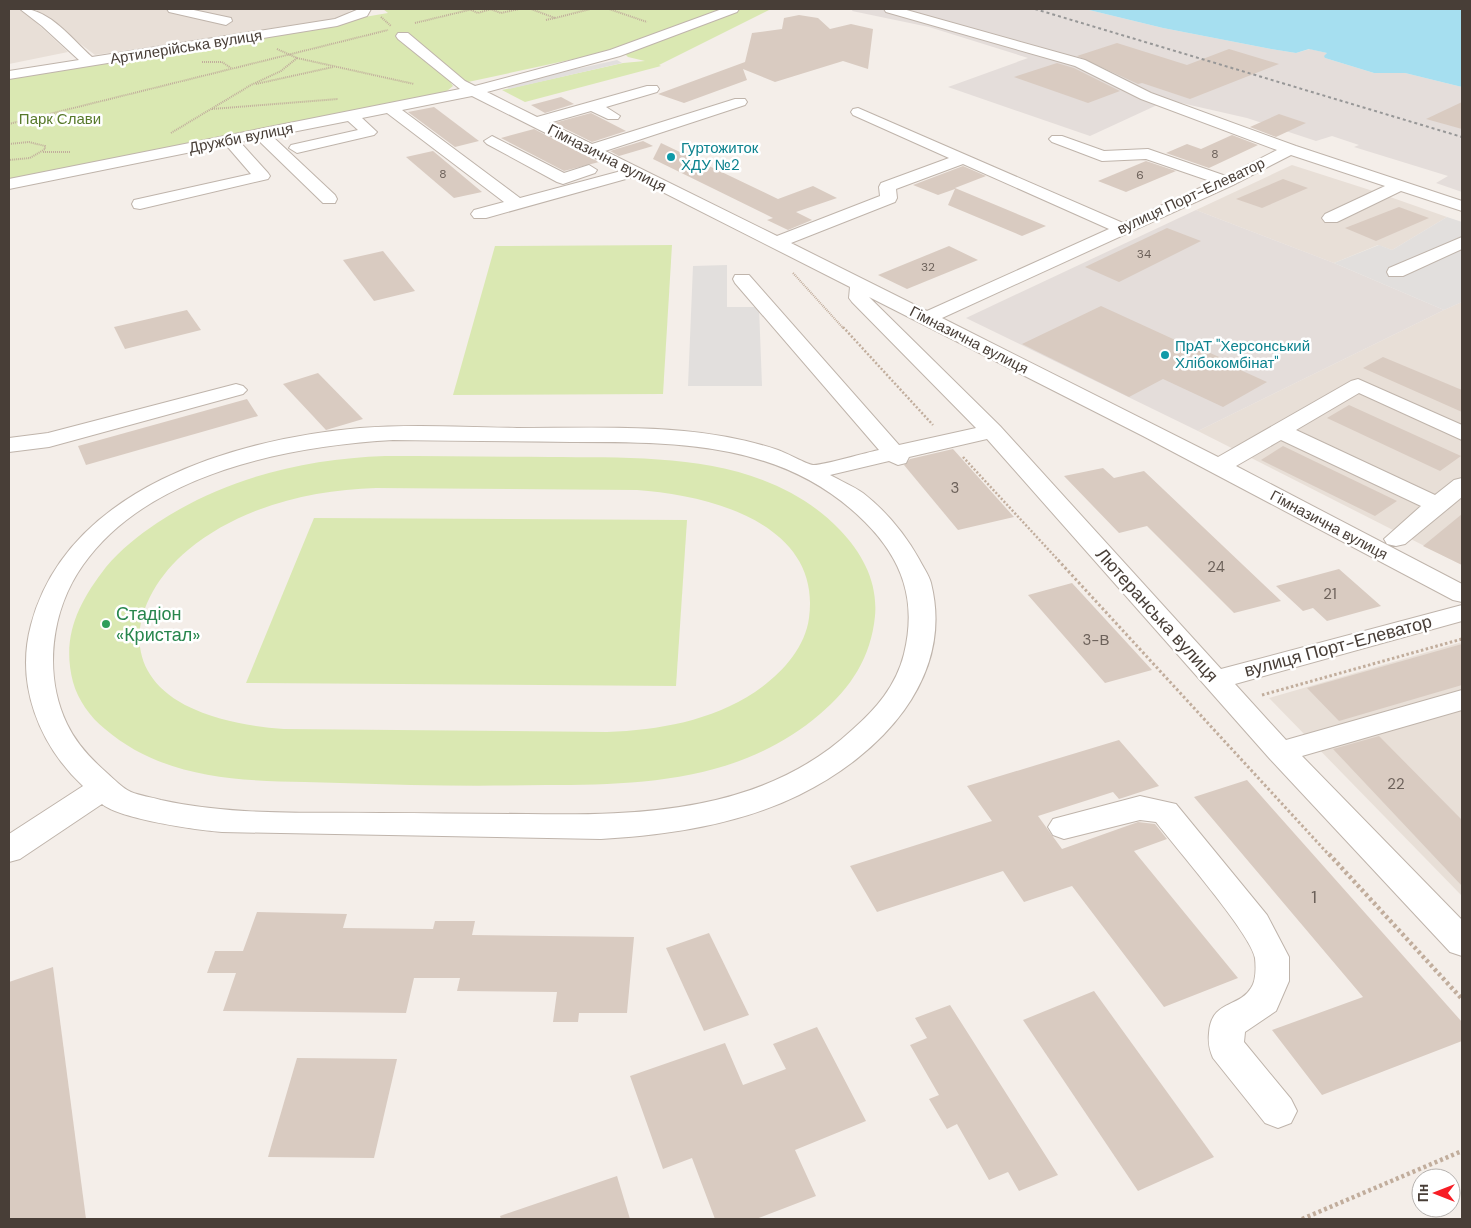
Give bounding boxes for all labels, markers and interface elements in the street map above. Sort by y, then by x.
street label: Артилерійська вулиця [109,25,263,69]
park label: Парк Слави [19,109,101,129]
street label: Дружби вулиця [187,118,295,158]
street label: Гімназична вулиця [544,119,670,197]
place label: Гуртожиток ХДУ №2 [681,138,759,175]
house number: 8 [1211,146,1219,162]
marker: Гуртожиток ХДУ №2 [665,151,677,163]
street label: вулиця Порт-Елеватор [1114,153,1268,239]
house number: 8 [439,166,447,182]
house number: 6 [1136,167,1144,183]
house number: 34 [1137,246,1151,262]
house number: 32 [921,259,935,275]
street label: Гімназична вулиця [906,301,1032,379]
place label: ПрАТ "Херсонський Хлібокомбінат" [1175,336,1310,373]
marker: ПрАТ "Херсонський Хлібокомбінат" [1159,349,1171,361]
house number: 3 [951,478,959,498]
street label: Гімназична вулиця [1267,486,1391,564]
street label: Лютеранська вулиця [1090,543,1224,687]
house number: 24 [1207,557,1225,577]
house number: 21 [1323,584,1337,604]
place label: Стадіон «Кристал» [116,602,200,647]
street label: вулиця Порт-Елеватор [1242,609,1434,683]
marker: Стадіон «Кристал» [100,618,112,630]
house number: 3-В [1083,630,1110,650]
house number: 22 [1387,774,1405,794]
house number: 1 [1311,885,1317,909]
north arrow [1411,1168,1461,1218]
text: Пн [1414,1184,1432,1202]

